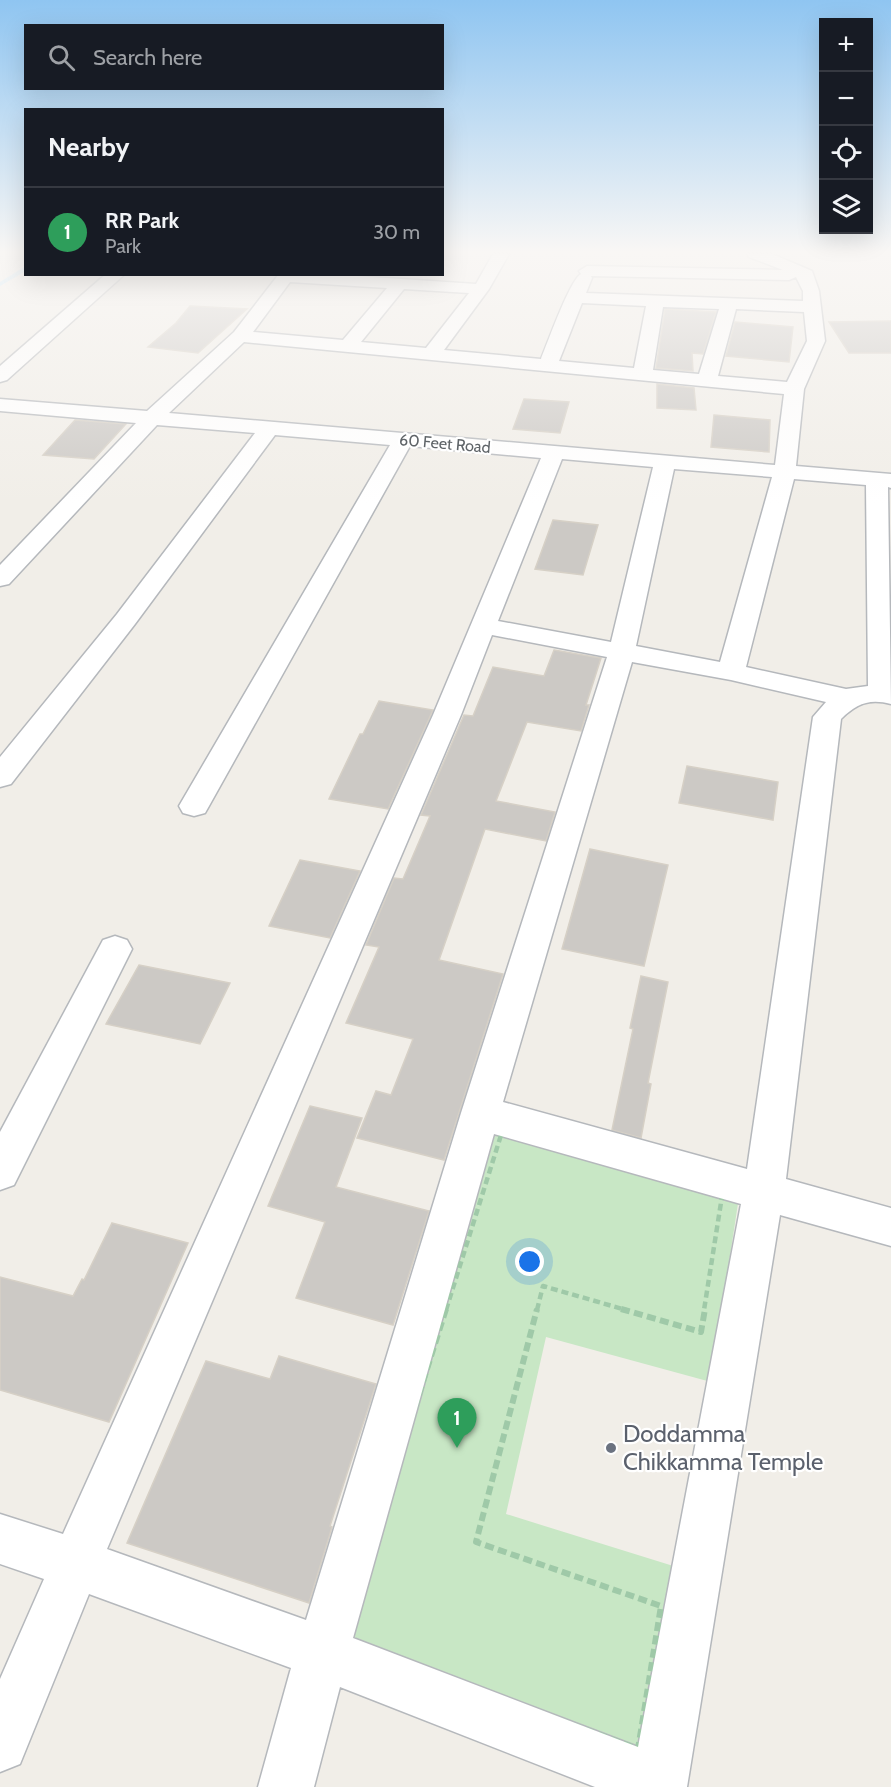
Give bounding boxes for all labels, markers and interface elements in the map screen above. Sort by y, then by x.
map controls [819,18,873,234]
button: + [819,18,873,72]
search box [24,24,444,90]
icon: search [45,41,78,74]
text: Search here [93,44,202,71]
button: − [819,72,873,126]
button: locate [819,126,873,180]
text: Nearby [48,131,129,163]
button: layers [819,180,873,234]
text: RR Park [105,207,179,234]
text: 1 [64,220,71,244]
text: 30 m [373,220,420,244]
text: Park [105,234,141,258]
street label: 60 Feet Road [398,430,491,457]
your location [515,1247,544,1276]
pin: 1 [438,1398,476,1448]
place label: Doddamma Chikkamma Temple [623,1419,823,1476]
marker: Doddamma Chikkamma Temple [604,1441,618,1455]

